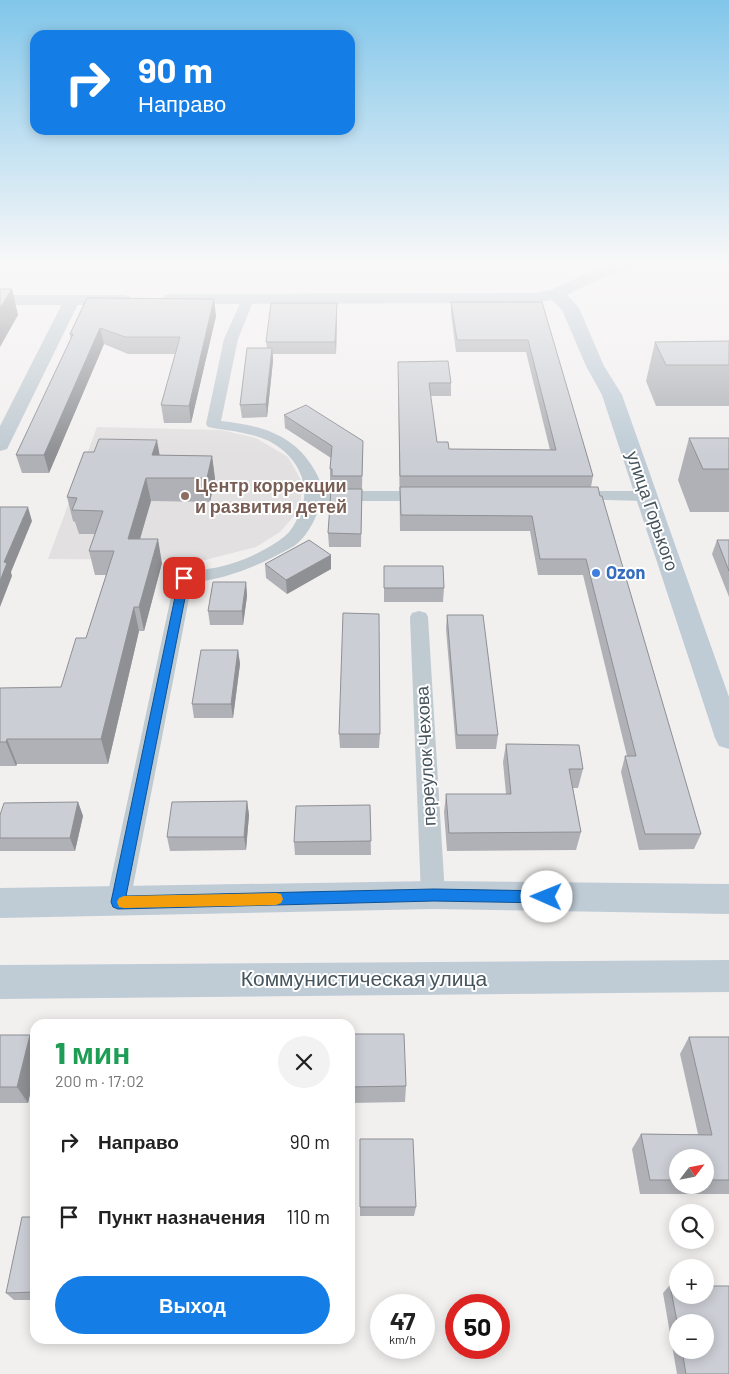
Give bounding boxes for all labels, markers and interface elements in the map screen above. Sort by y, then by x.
text: 90 m [138,48,213,90]
icon: right [55,50,120,115]
text: Направо [138,90,226,116]
street label: улица Горького [622,448,684,573]
place label: Центр коррекции и развития детей [195,474,347,517]
marker: Центр коррекции и развития детей [179,490,191,502]
pin [163,557,205,599]
place label: Ozon [606,561,645,583]
icon: arrive [170,564,198,592]
marker: Ozon [590,567,602,579]
street label: переулок Чехова [410,685,440,827]
position arrow [520,870,572,922]
street label: Коммунистическая улица [241,965,488,990]
text: 1 мин [55,1034,130,1070]
button: close [278,1036,330,1088]
text: 200 m · 17:02 [55,1071,144,1090]
icon: right [55,1128,83,1156]
text: Направо [98,1130,179,1153]
text: 90 m [290,1130,330,1153]
north arrow [669,1149,714,1194]
map controls [669,1149,714,1359]
icon: arrive [55,1203,83,1231]
button: search [669,1204,714,1249]
text: Пункт назначения [98,1205,265,1228]
text: 110 m [286,1205,330,1228]
button: + [669,1259,714,1304]
button: Выход [55,1276,330,1334]
speed limit sign: 50 [445,1294,510,1359]
text: 47 [390,1305,415,1335]
button: − [669,1314,714,1359]
text: km/h [389,1332,416,1346]

